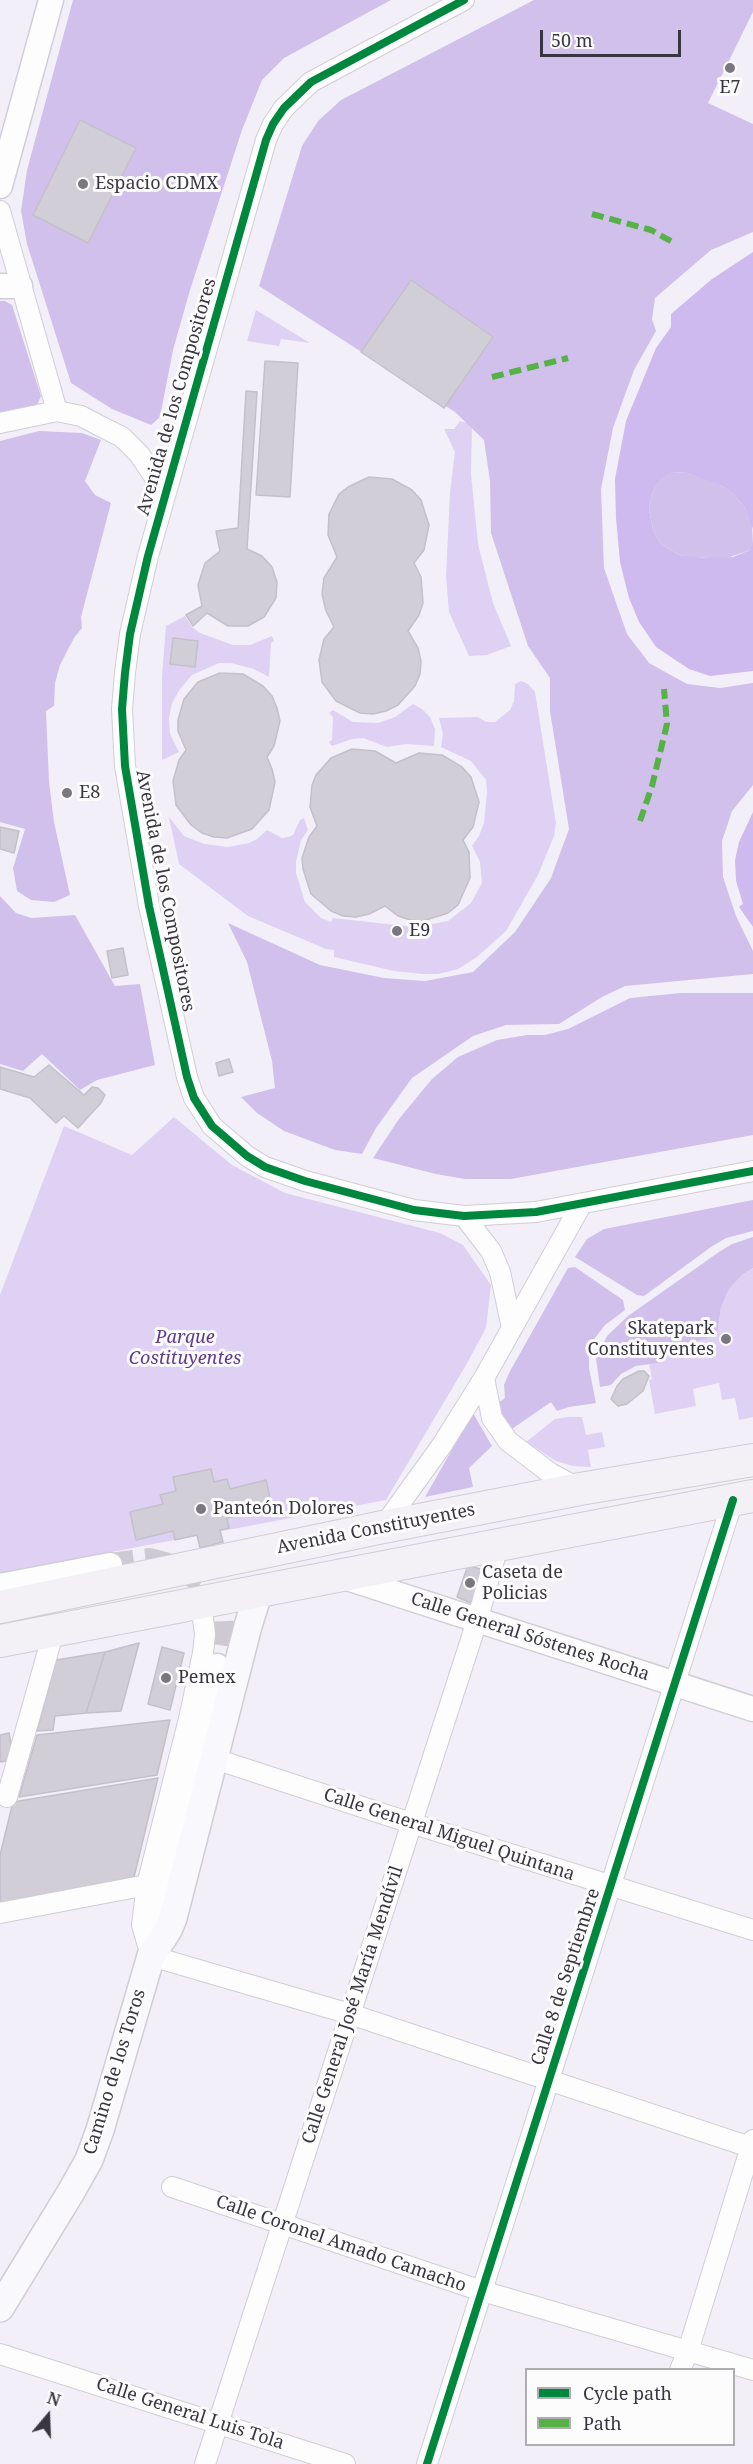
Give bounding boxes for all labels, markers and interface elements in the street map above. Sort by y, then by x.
scale bar [543,18,684,56]
text: 50 m [551,28,593,52]
marker: E7 [723,61,737,75]
place label: E7 [719,77,741,99]
place label: Espacio CDMX [95,173,218,195]
marker: Espacio CDMX [76,177,90,191]
street label: Avenida de los Compositores [133,276,221,518]
street label: Avenida de los Compositores [131,768,199,1014]
place label: E8 [79,782,100,804]
marker: E8 [60,786,74,800]
place label: E9 [409,920,430,942]
marker: E9 [390,924,404,938]
place label: Skatepark Constituyentes [587,1318,714,1360]
park label: Parque Costituyentes [129,1327,241,1370]
marker: Skatepark Constituyentes [719,1332,733,1346]
place label: Panteón Dolores [213,1498,354,1520]
street label: Avenida Constituyentes [275,1499,477,1559]
marker: Panteón Dolores [194,1502,208,1516]
place label: Caseta de Policias [482,1562,563,1604]
marker: Caseta de Policias [463,1576,477,1590]
street label: Calle General Sóstenes Rocha [408,1588,652,1686]
place label: Pemex [178,1667,236,1689]
marker: Pemex [159,1671,173,1685]
street label: Calle General Miguel Quintana [321,1784,577,1886]
street label: Calle General José María Mendívil [298,1863,408,2147]
street label: Calle 8 de Septiembre [527,1886,605,2068]
street label: Camino de los Toros [79,1986,151,2158]
street label: Calle Coronel Amado Camacho [213,2191,469,2297]
legend [525,2368,735,2446]
street label: Calle General Luis Tola [93,2373,287,2455]
text: Cycle path [583,2381,672,2405]
north arrow [18,2386,78,2446]
text: N [44,2387,63,2411]
text: Path [583,2411,622,2435]

